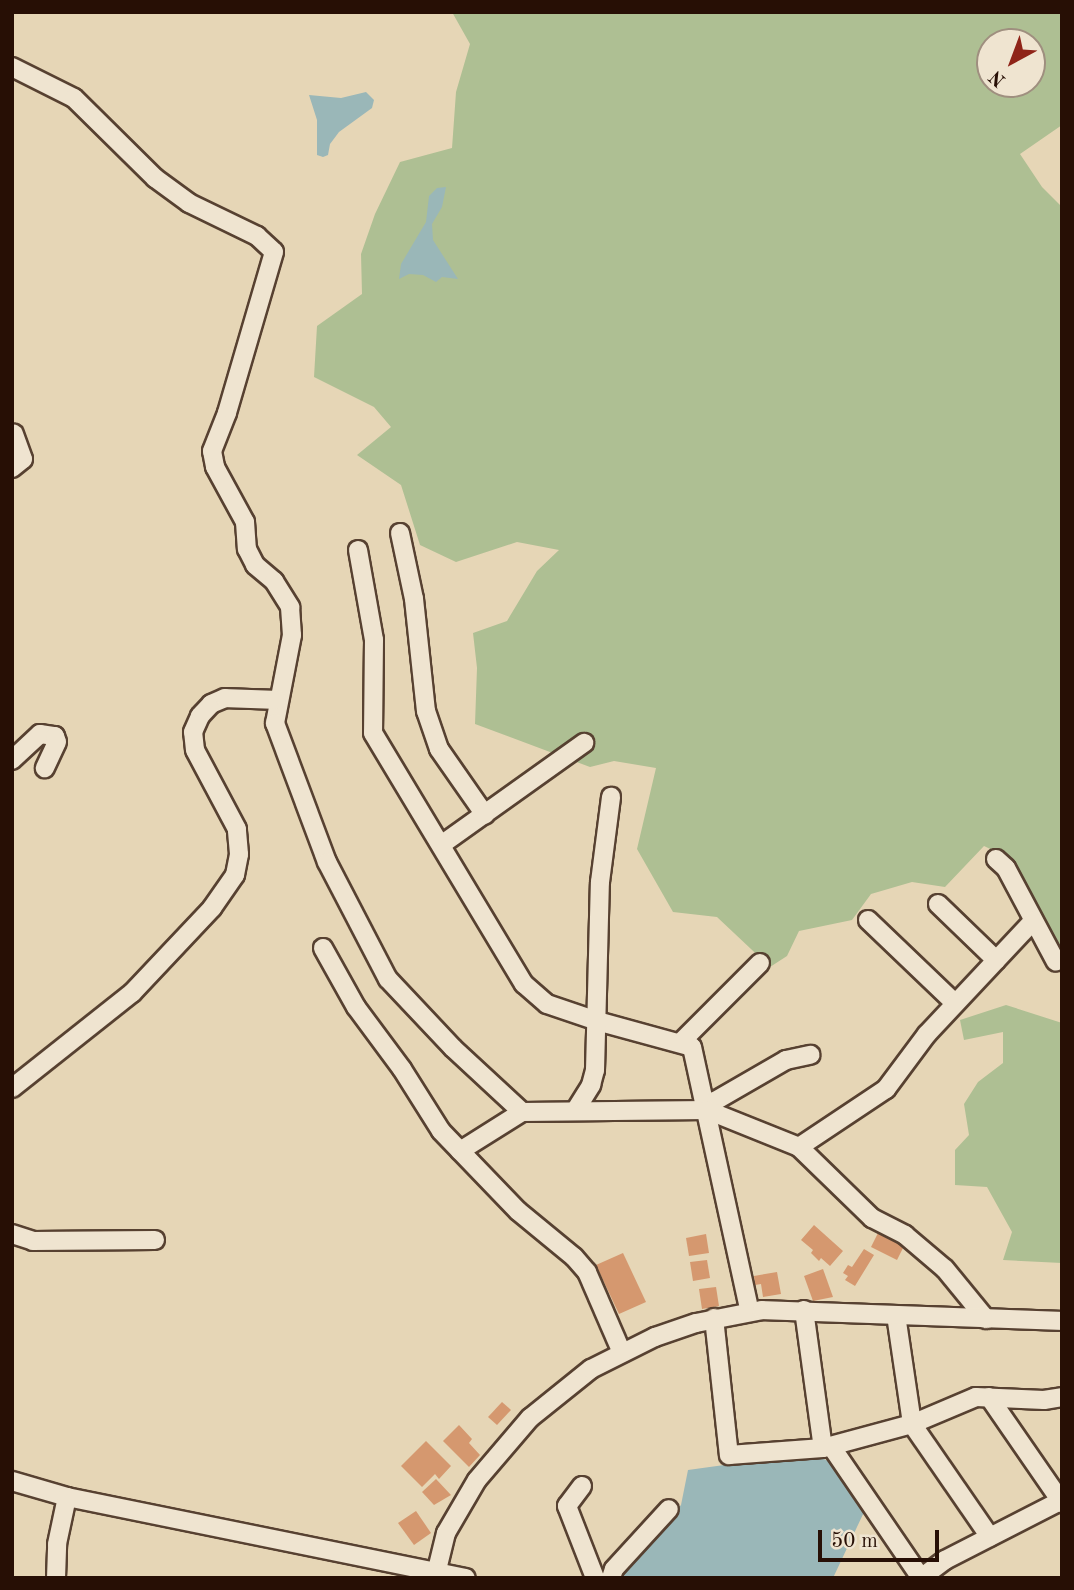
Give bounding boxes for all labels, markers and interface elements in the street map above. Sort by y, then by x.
north arrow [976,28,1046,98]
text: N [986,66,1010,90]
scale bar [822,1516,943,1560]
text: 50 m [831,1531,878,1552]

